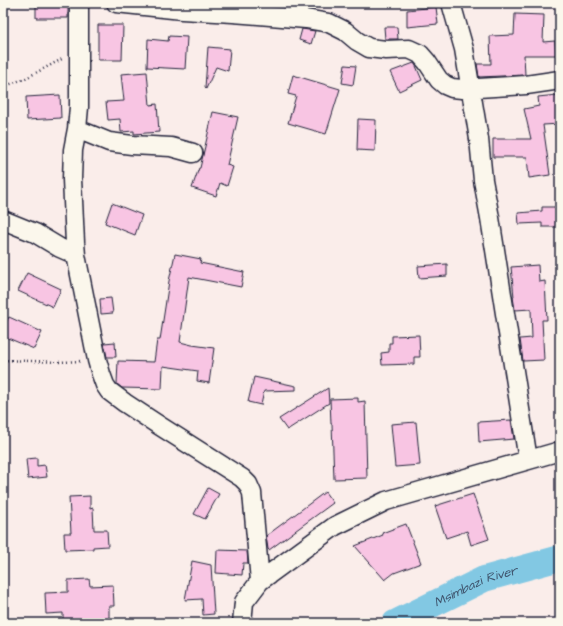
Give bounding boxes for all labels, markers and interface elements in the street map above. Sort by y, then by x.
water label: Msimbazi River [431,561,521,611]

